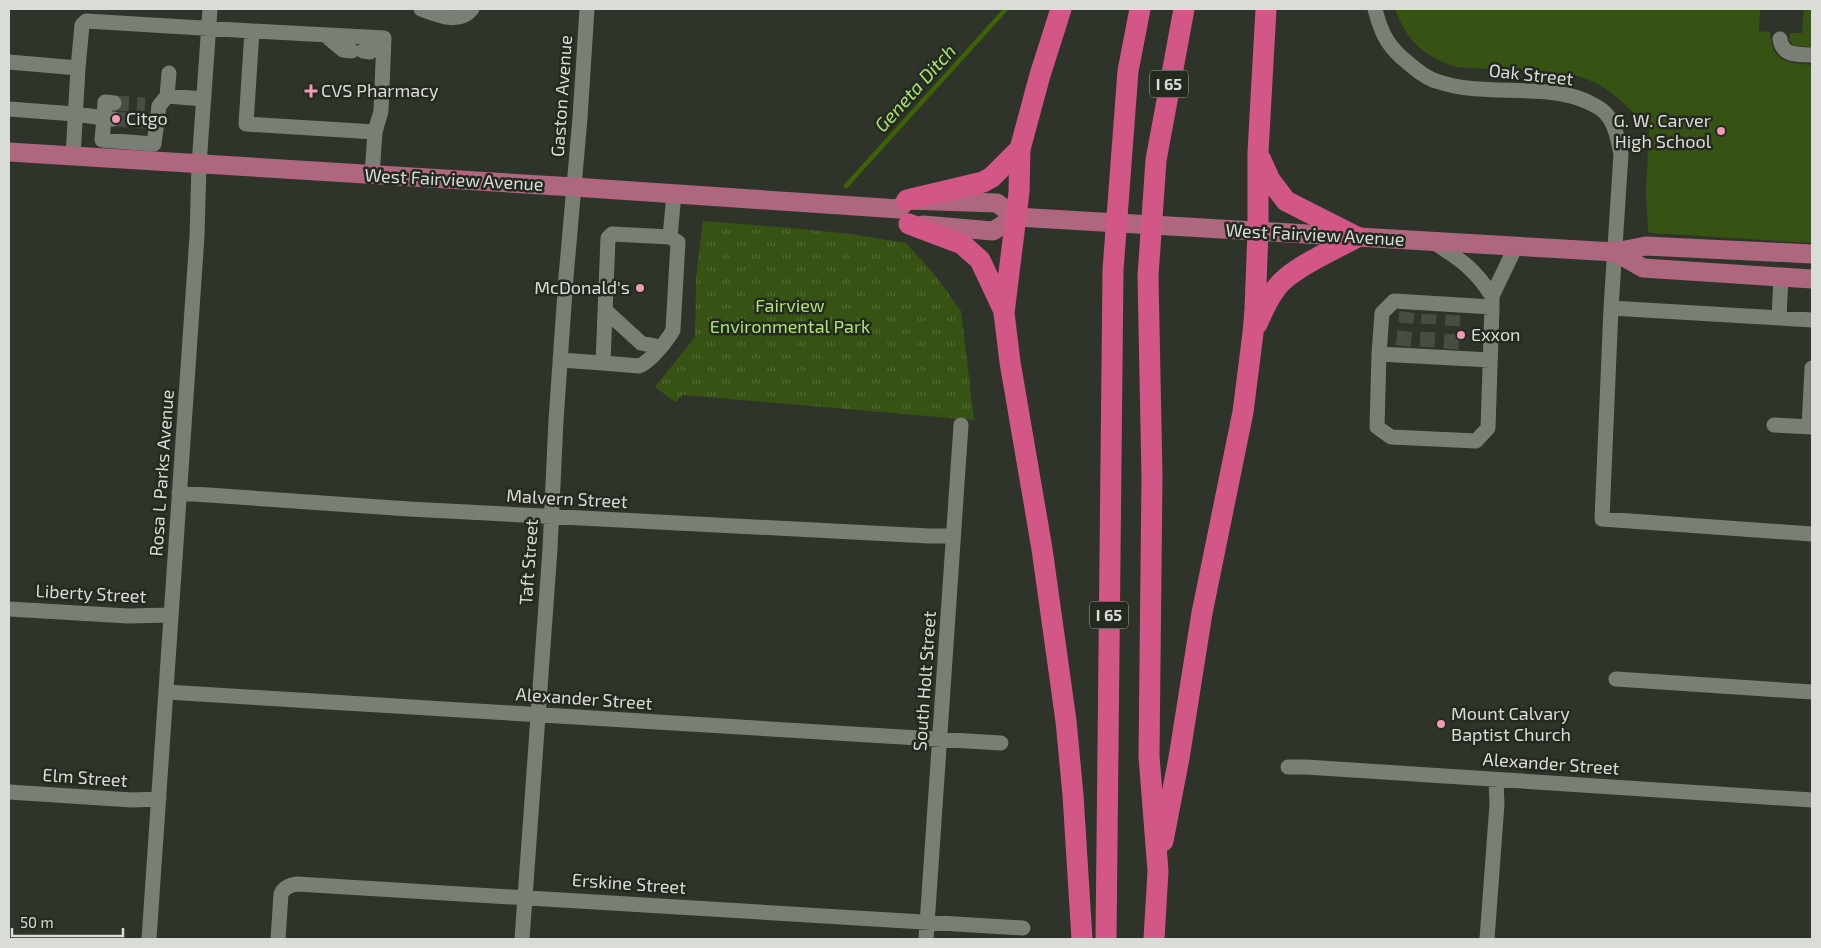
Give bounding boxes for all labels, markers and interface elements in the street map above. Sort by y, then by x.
street label: Gaston Avenue [546,34,576,157]
water label: Geneta Ditch [869,39,960,136]
street label: Oak Street [1488,59,1575,89]
road number: I 65 [1150,70,1188,98]
place label: CVS Pharmacy [321,79,439,101]
marker: CVS Pharmacy [305,85,317,97]
place label: Citgo [126,107,168,129]
place label: G. W. Carver High School [1613,109,1712,152]
marker: Citgo [110,113,122,125]
marker: G. W. Carver High School [1715,125,1727,137]
street label: West Fairview Avenue [364,163,544,195]
street label: West Fairview Avenue [1225,218,1405,250]
place label: McDonald's [534,276,630,298]
marker: McDonald's [634,282,646,294]
park label: Fairview Environmental Park [710,294,870,337]
place label: Exxon [1471,323,1521,345]
marker: Exxon [1455,329,1467,341]
street label: Rosa L Parks Avenue [144,389,178,557]
street label: Malvern Street [506,484,628,512]
street label: Taft Street [514,518,542,606]
street label: Liberty Street [35,579,147,607]
road number: I 65 [1090,602,1128,628]
street label: South Holt Street [908,610,940,752]
street label: Alexander Street [515,682,653,714]
place label: Mount Calvary Baptist Church [1451,702,1571,745]
marker: Mount Calvary Baptist Church [1435,718,1447,730]
street label: Alexander Street [1482,747,1620,779]
street label: Elm Street [42,763,128,791]
street label: Erskine Street [571,868,687,898]
scale bar [12,906,124,938]
text: 50 m [20,913,54,931]

